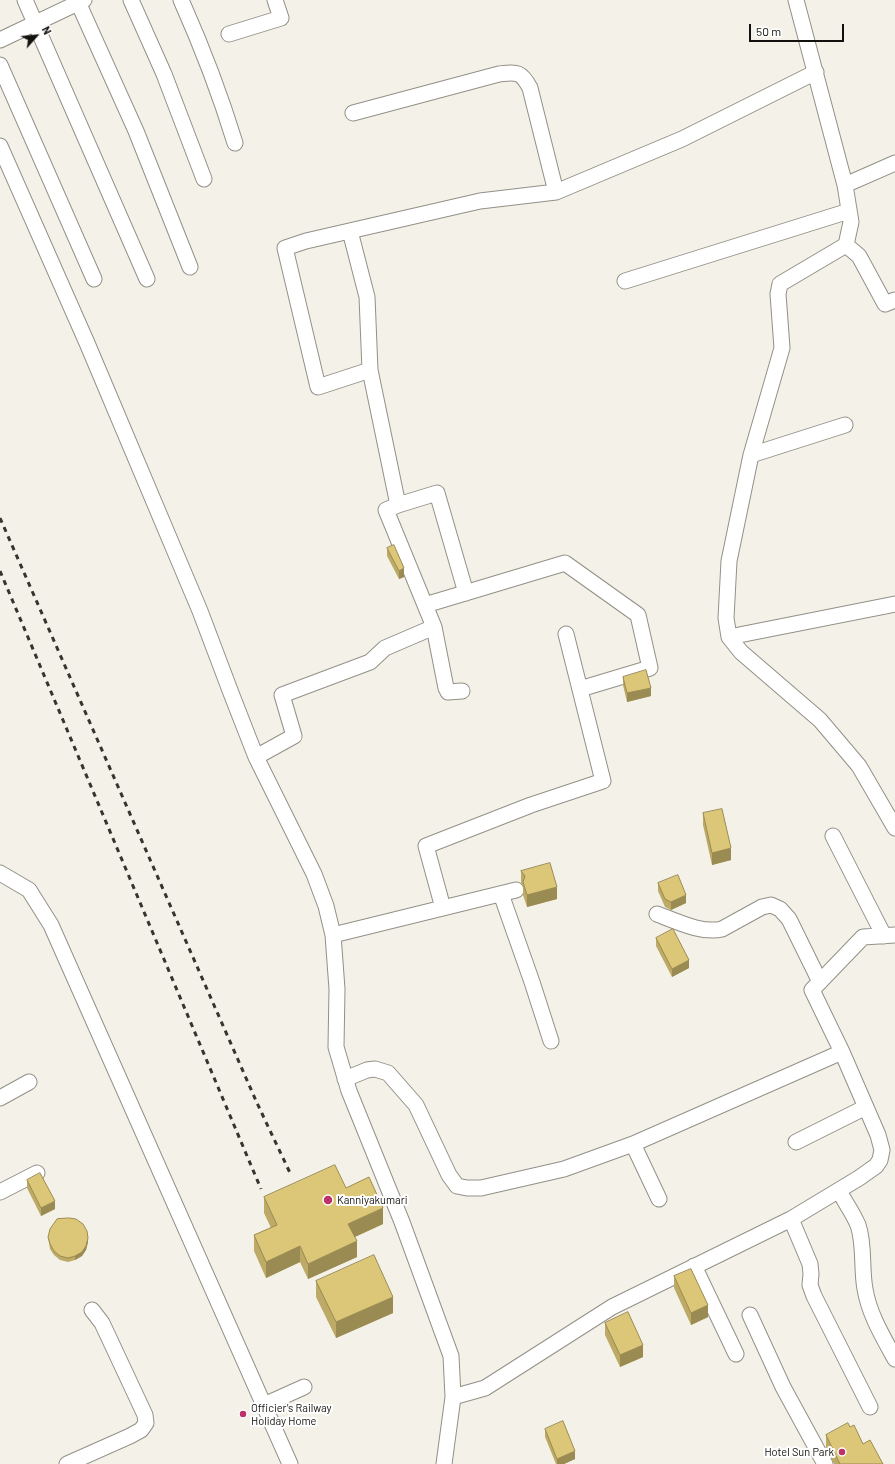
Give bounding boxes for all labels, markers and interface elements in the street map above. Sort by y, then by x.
north arrow [16,16,56,56]
scale bar [751,16,846,42]
text: N [40,24,55,37]
text: 50 m [756,24,781,38]
place label: Kanniyakumari [337,1193,408,1207]
marker: Kanniyakumari [322,1194,334,1206]
place label: Officier's Railway Holiday Home [251,1401,332,1427]
marker: Officier's Railway Holiday Home [238,1409,248,1419]
place label: Hotel Sun Park [764,1445,834,1459]
marker: Hotel Sun Park [837,1447,847,1457]

